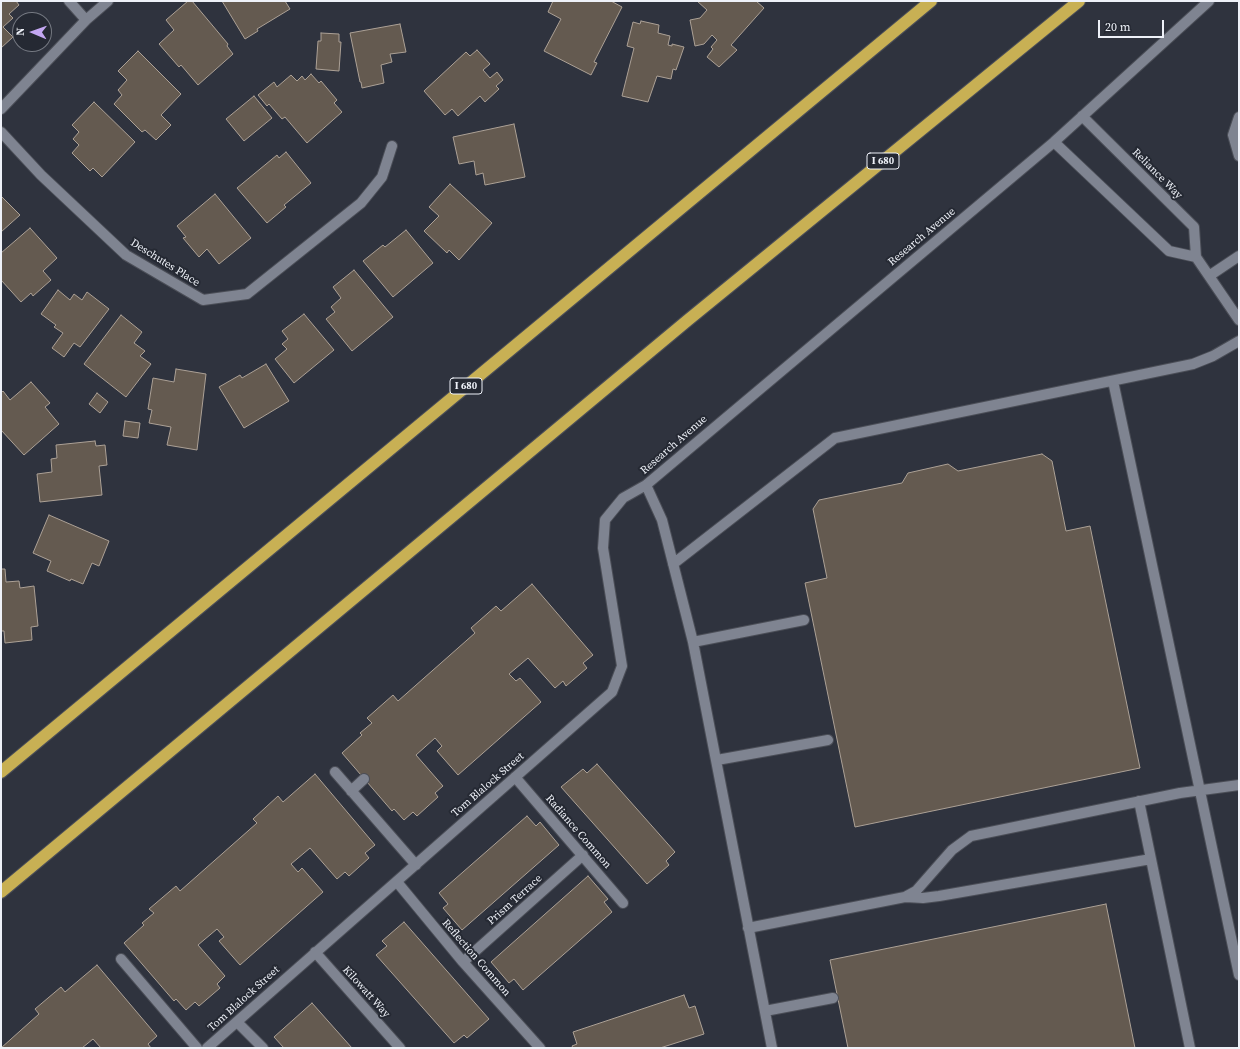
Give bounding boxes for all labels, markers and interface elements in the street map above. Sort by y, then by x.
north arrow [12,12,52,52]
scale bar [1100,12,1166,38]
text: 20 m [1105,19,1131,35]
text: N [13,27,28,36]
street label: Reliance Way [1129,146,1185,202]
road number: I 680 [867,153,899,169]
street label: Research Avenue [886,205,958,269]
street label: Deschutes Place [128,236,202,290]
road number: I 680 [450,378,482,394]
street label: Research Avenue [638,413,710,477]
street label: Tom Blalock Street [449,750,527,820]
street label: Radiance Common [542,792,614,872]
street label: Prism Terrace [485,872,545,928]
street label: Reflection Common [439,917,513,999]
street label: Tom Blalock Street [206,963,282,1035]
street label: Kilowatt Way [340,964,392,1020]

